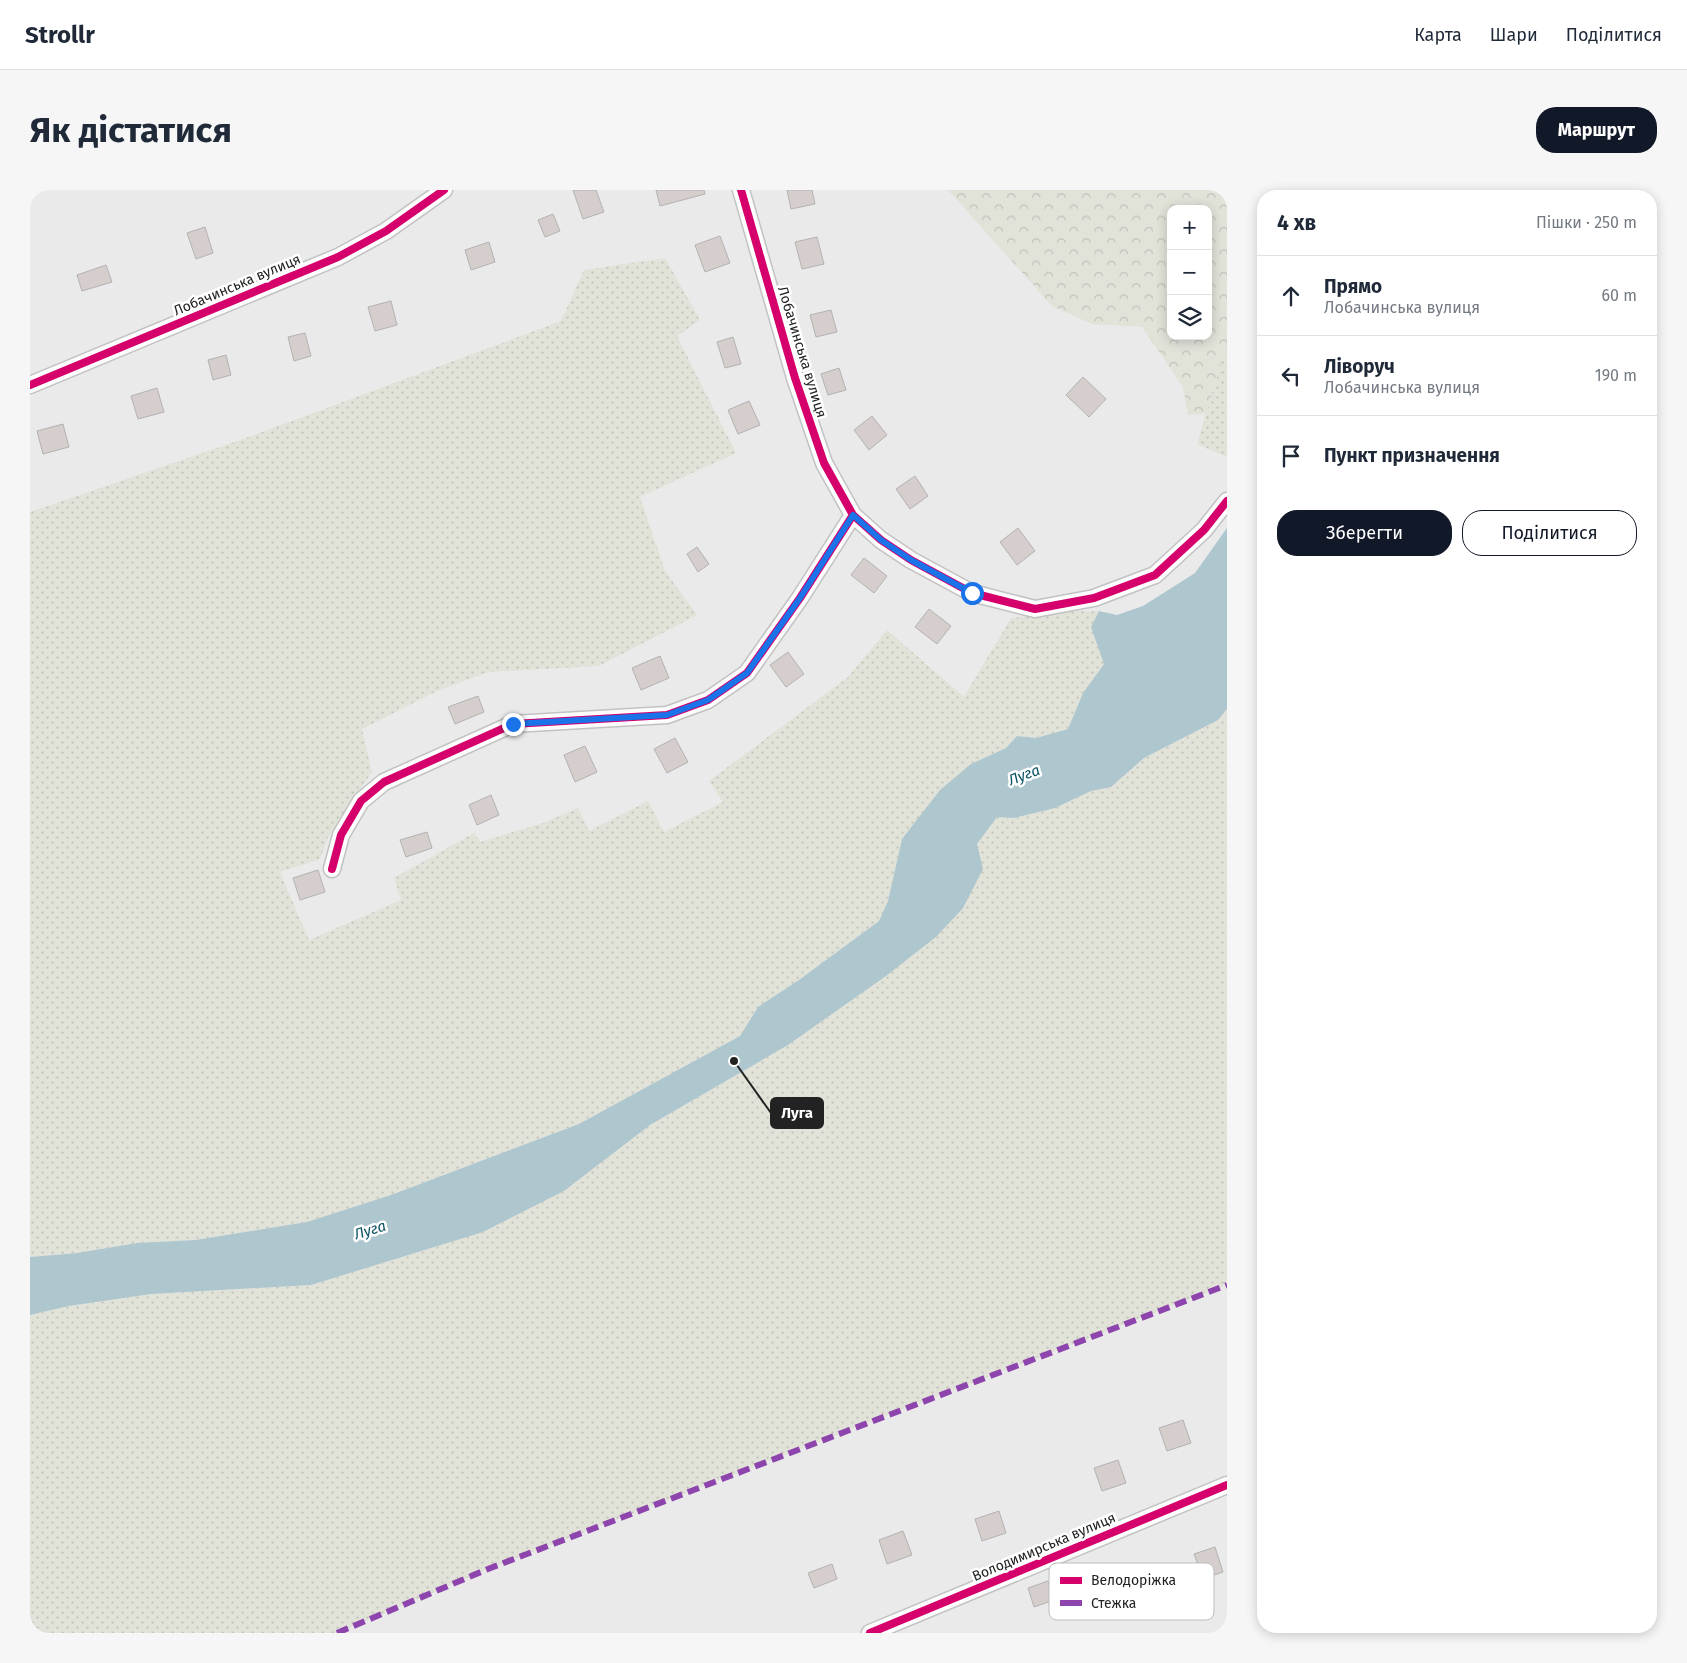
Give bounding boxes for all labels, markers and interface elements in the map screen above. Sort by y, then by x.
text: Strollr [25,21,95,49]
text: Карта [1414,24,1462,46]
text: Шари [1490,24,1538,46]
text: Поділитися [1566,24,1662,46]
button: Маршрут [1536,107,1657,153]
text: Як дістатися [30,109,232,151]
map controls [1167,205,1212,340]
button: + [1167,205,1212,250]
text: 4 хв [1277,210,1316,236]
text: Пішки · 250 m [1536,213,1637,232]
button: − [1167,250,1212,295]
street label: Лобачинська вулиця [171,251,303,319]
text: Прямо [1324,275,1382,298]
icon: ahead [1277,282,1305,310]
street label: Лобачинська вулиця [774,284,830,420]
text: 60 m [1602,286,1637,305]
button: layers [1167,295,1212,340]
text: Лобачинська вулиця [1324,298,1480,317]
text: Ліворуч [1324,355,1395,378]
icon: left [1277,362,1305,390]
text: 190 m [1595,366,1637,385]
text: Лобачинська вулиця [1324,378,1480,397]
icon: arrive [1277,442,1305,470]
text: Пункт призначення [1324,444,1500,467]
button: Зберегти [1277,510,1452,556]
button: Поділитися [1462,510,1637,556]
route start [961,582,984,605]
route end [502,713,525,736]
water label: Луга [1005,761,1042,790]
callout: Луга [771,1098,823,1128]
text: Луга [781,1104,813,1122]
water label: Луга [351,1217,388,1244]
street label: Володимирська вулиця [970,1509,1118,1585]
legend [1049,1563,1214,1620]
text: Велодоріжка [1091,1572,1176,1589]
text: Стежка [1091,1595,1136,1612]

